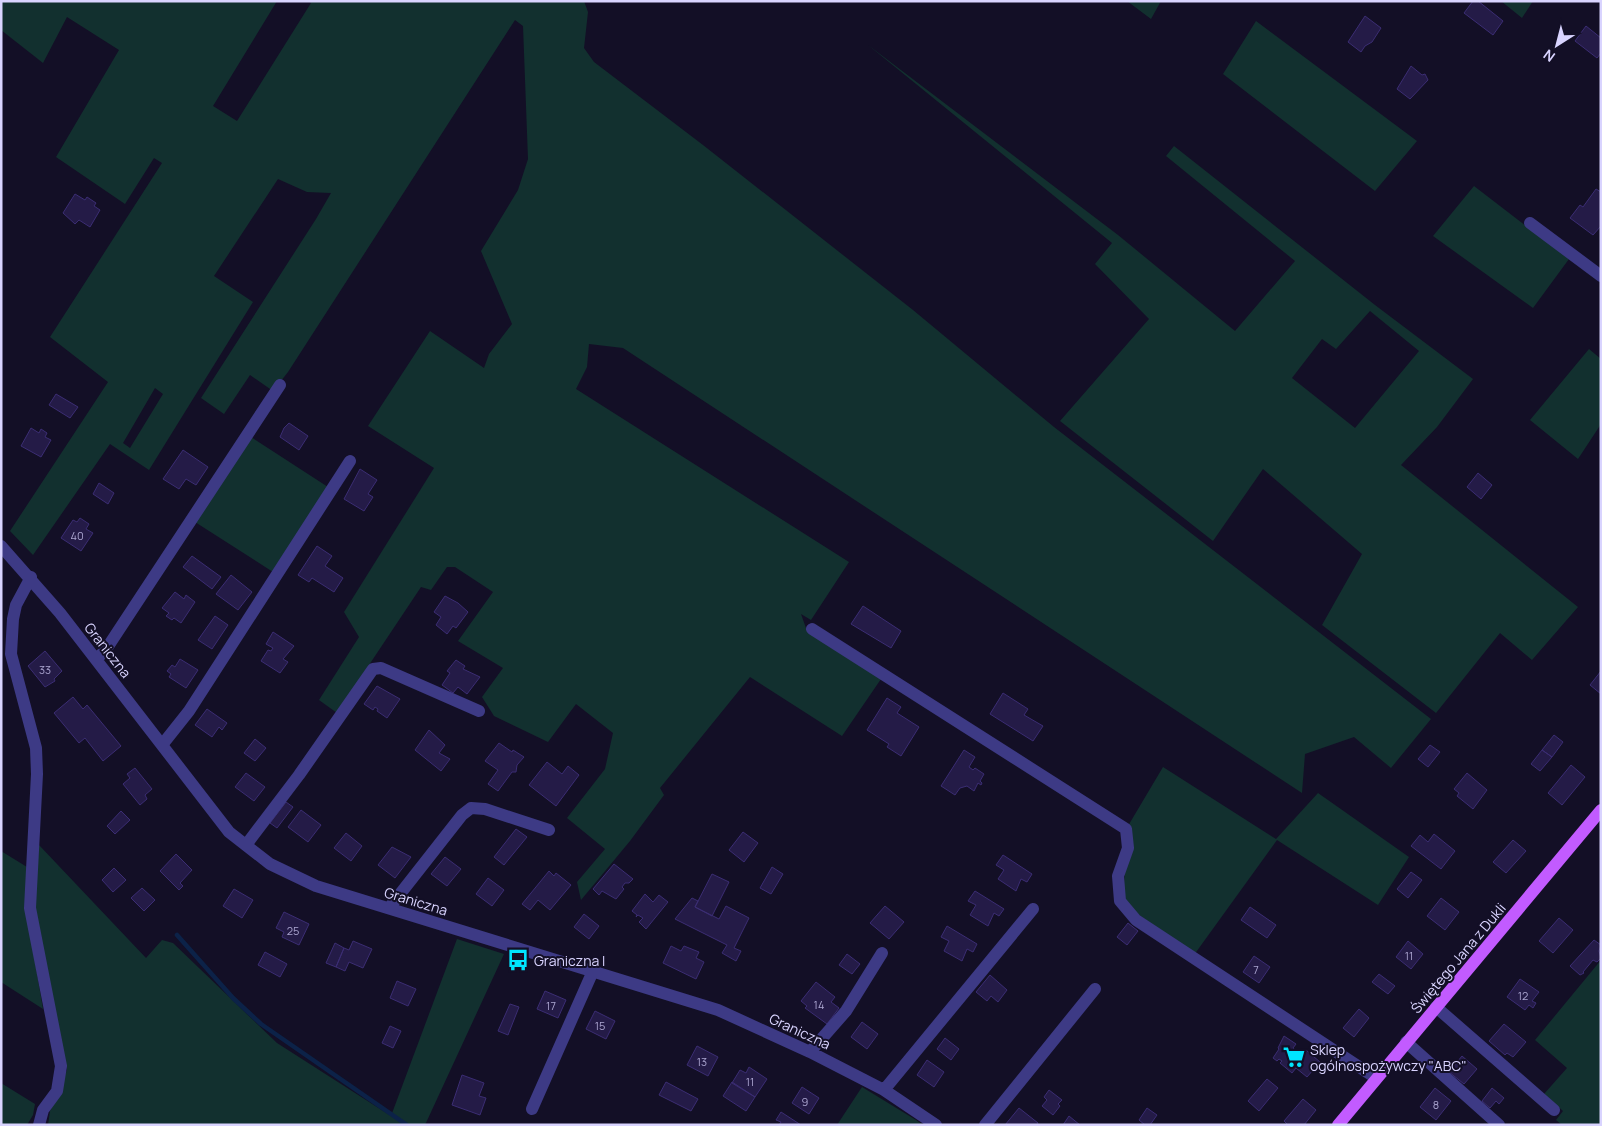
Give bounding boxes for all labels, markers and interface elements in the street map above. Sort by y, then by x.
north arrow [1532,20,1582,70]
text: N [1539,45,1559,67]
house number: 40 [70,528,84,543]
street label: Graniczna [80,618,136,682]
house number: 33 [39,662,51,677]
street label: Graniczna [382,882,450,920]
street label: Świętego Jana z Dukli [1406,899,1510,1017]
house number: 25 [287,923,299,938]
bus stop icon: Graniczna I [505,947,531,973]
house number: 11 [1405,948,1413,963]
place label: Graniczna I [534,951,605,970]
house number: 7 [1253,962,1259,977]
house number: 12 [1518,988,1528,1003]
house number: 14 [814,997,824,1012]
house number: 17 [546,998,556,1013]
street label: Graniczna [766,1009,834,1053]
house number: 15 [595,1018,605,1033]
place label: Sklep ogólnospożywczy "ABC" [1310,1040,1467,1075]
supermarket icon: Sklep ogólnospożywczy "ABC" [1281,1044,1307,1070]
house number: 13 [697,1054,707,1069]
house number: 11 [746,1074,754,1089]
house number: 9 [802,1094,809,1109]
house number: 8 [1433,1097,1439,1112]

